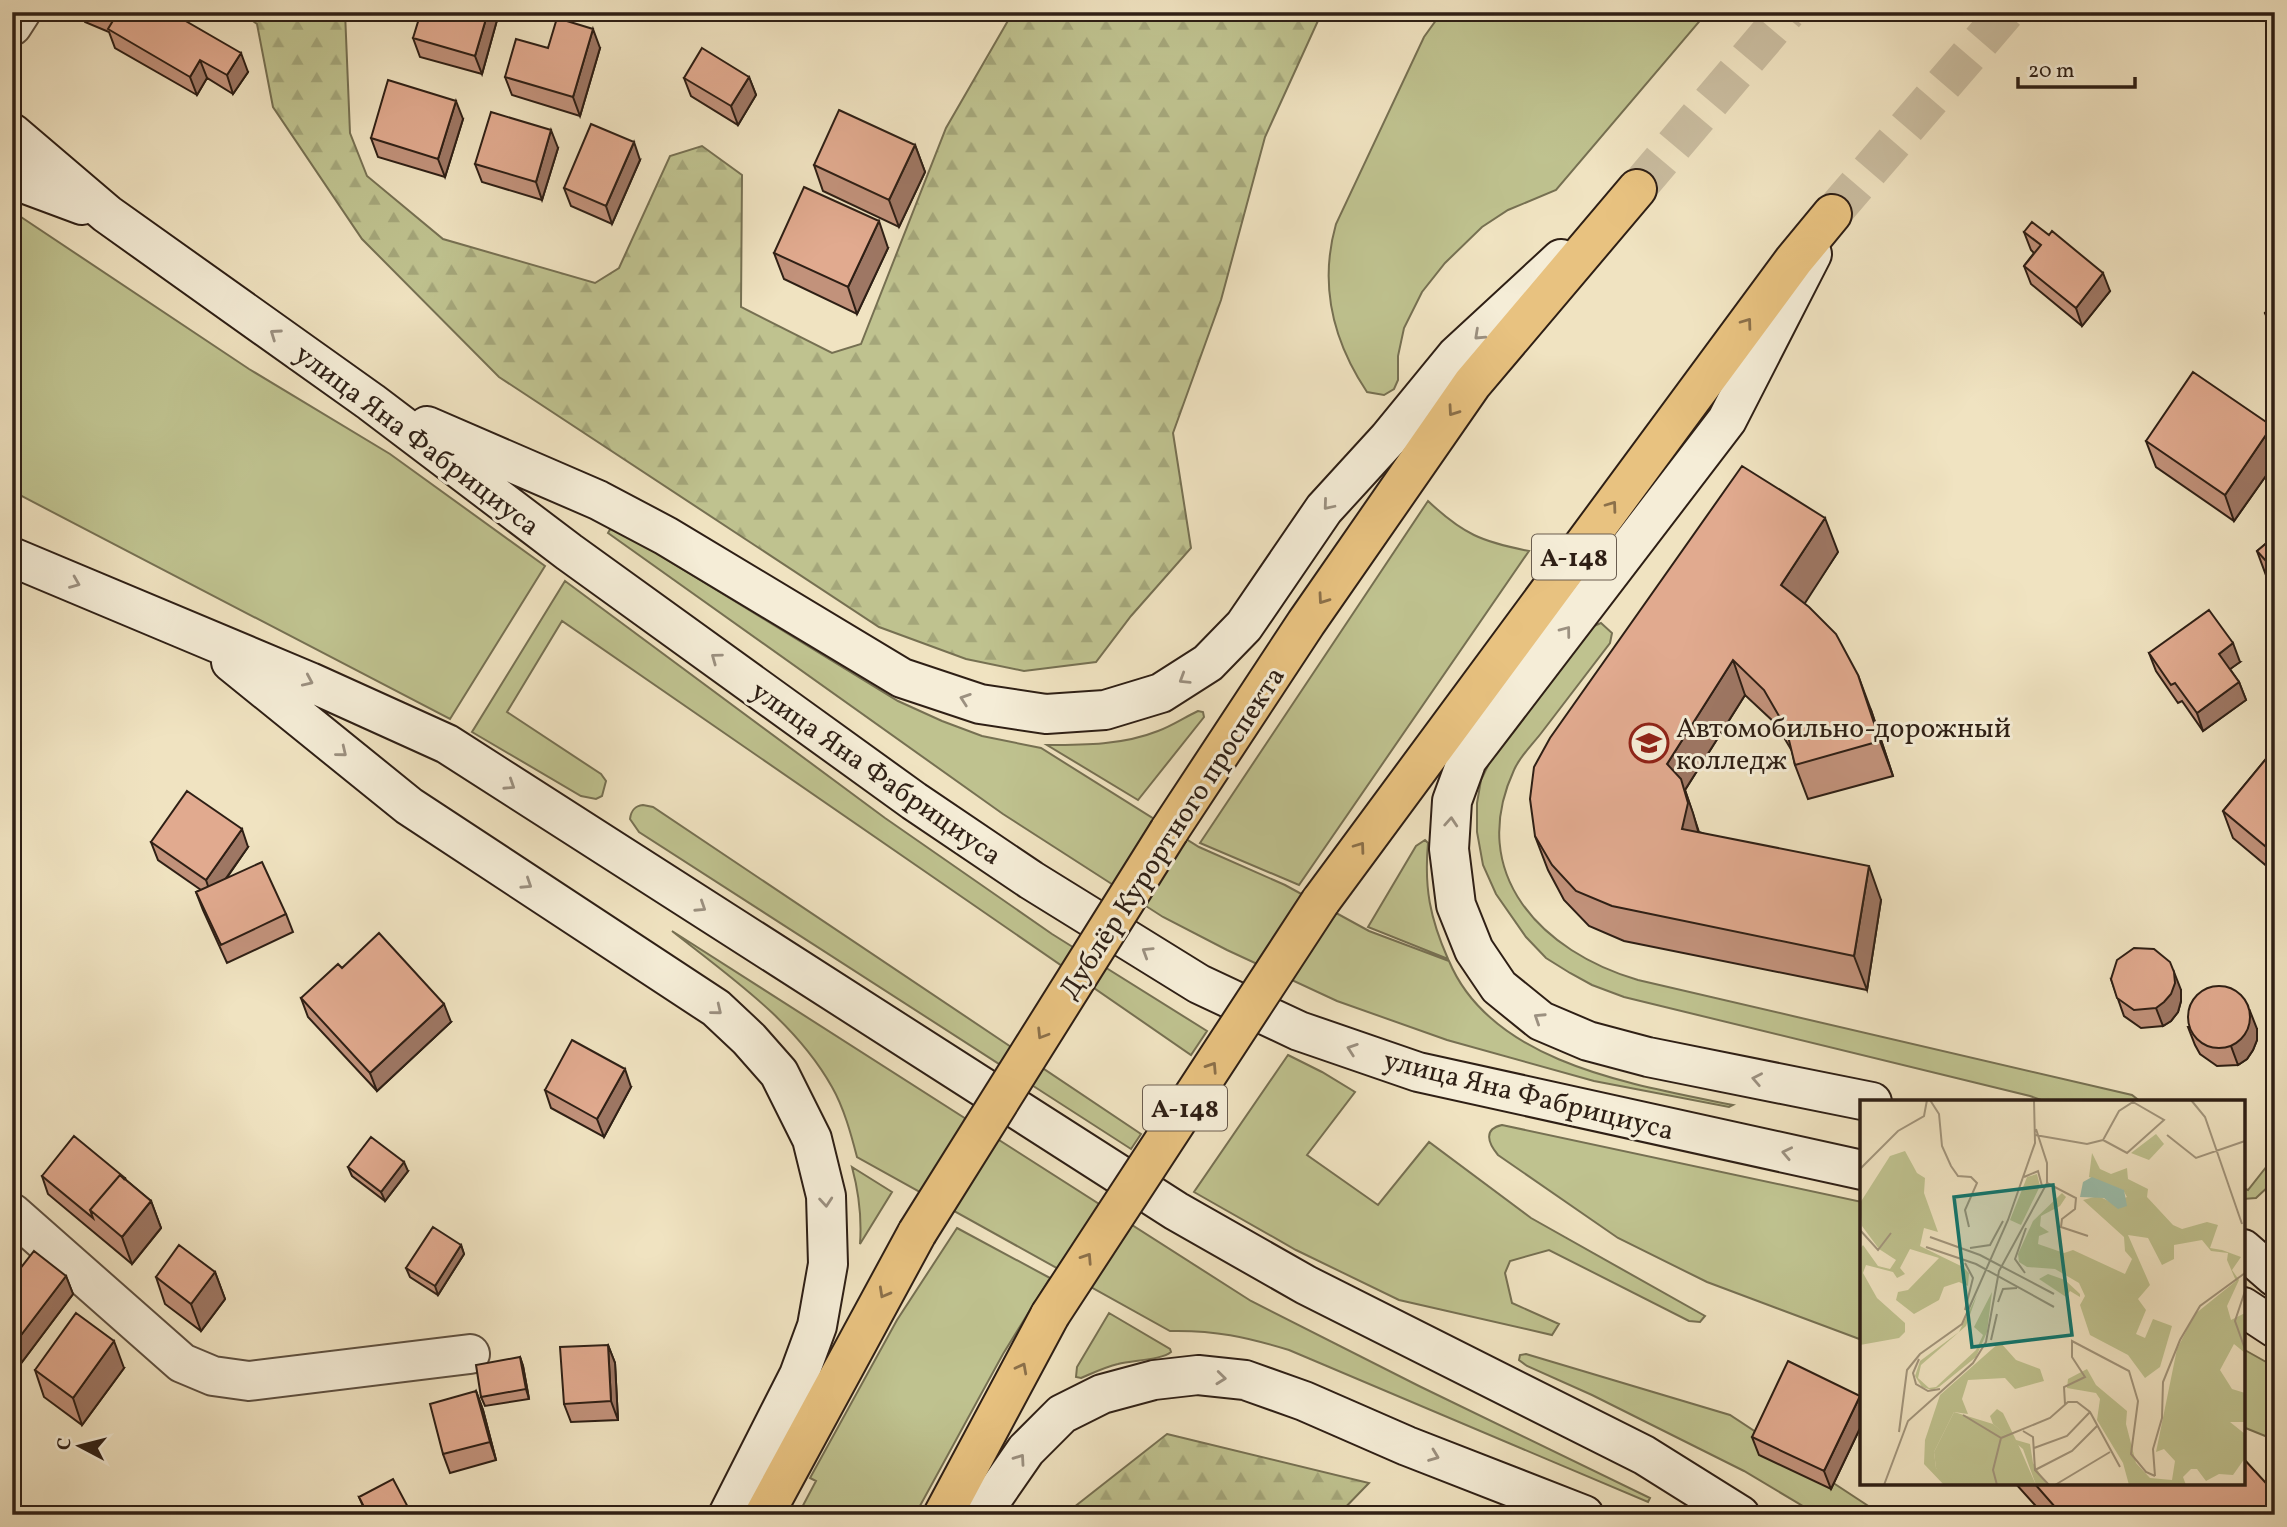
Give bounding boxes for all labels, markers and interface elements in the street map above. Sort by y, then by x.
scale bar [2018,46,2135,90]
text: 20 m [2028,57,2074,86]
one-way arrow [1738,318,1751,331]
one-way arrow [1474,327,1487,339]
one-way arrow [270,330,283,342]
street label: улица Яна Фабрициуса [286,336,547,546]
one-way arrow [1448,404,1461,417]
one-way arrow [1324,497,1336,510]
one-way arrow [1603,501,1616,514]
road number: А-148 [1532,534,1616,580]
one-way arrow [69,575,81,589]
one-way arrow [1318,591,1331,604]
one-way arrow [1558,626,1571,638]
one-way arrow [711,654,724,666]
street label: Дублёр Курортного проспекта [1051,659,1295,1007]
one-way arrow [1179,670,1192,683]
one-way arrow [301,673,313,687]
street label: улица Яна Фабрициуса [742,673,1009,875]
one-way arrow [959,693,971,707]
place label: Автомобильно-дорожный колледж [1676,710,2011,781]
school or university icon: Автомобильно-дорожный колледж [1628,722,1670,764]
one-way arrow [334,744,347,756]
one-way arrow [502,776,515,789]
one-way arrow [1443,816,1458,827]
one-way arrow [1352,842,1365,855]
one-way arrow [520,876,533,889]
one-way arrow [694,899,707,912]
one-way arrow [1141,947,1154,960]
one-way arrow [709,1001,721,1014]
one-way arrow [1534,1014,1547,1026]
one-way arrow [1037,1026,1050,1039]
street label: улица Яна Фабрициуса [1379,1041,1678,1151]
one-way arrow [1346,1043,1358,1057]
one-way arrow [1203,1062,1216,1075]
one-way arrow [1751,1072,1763,1087]
road number: А-148 [1143,1086,1227,1130]
inset map [1860,1100,2245,1485]
one-way arrow [1781,1147,1793,1162]
one-way arrow [818,1197,833,1208]
one-way arrow [1079,1253,1092,1266]
one-way arrow [879,1286,892,1298]
one-way arrow [1014,1363,1027,1375]
one-way arrow [1215,1370,1227,1385]
north arrow [46,1412,116,1482]
text: С [51,1437,79,1452]
one-way arrow [1427,1448,1439,1462]
one-way arrow [1012,1454,1024,1467]

